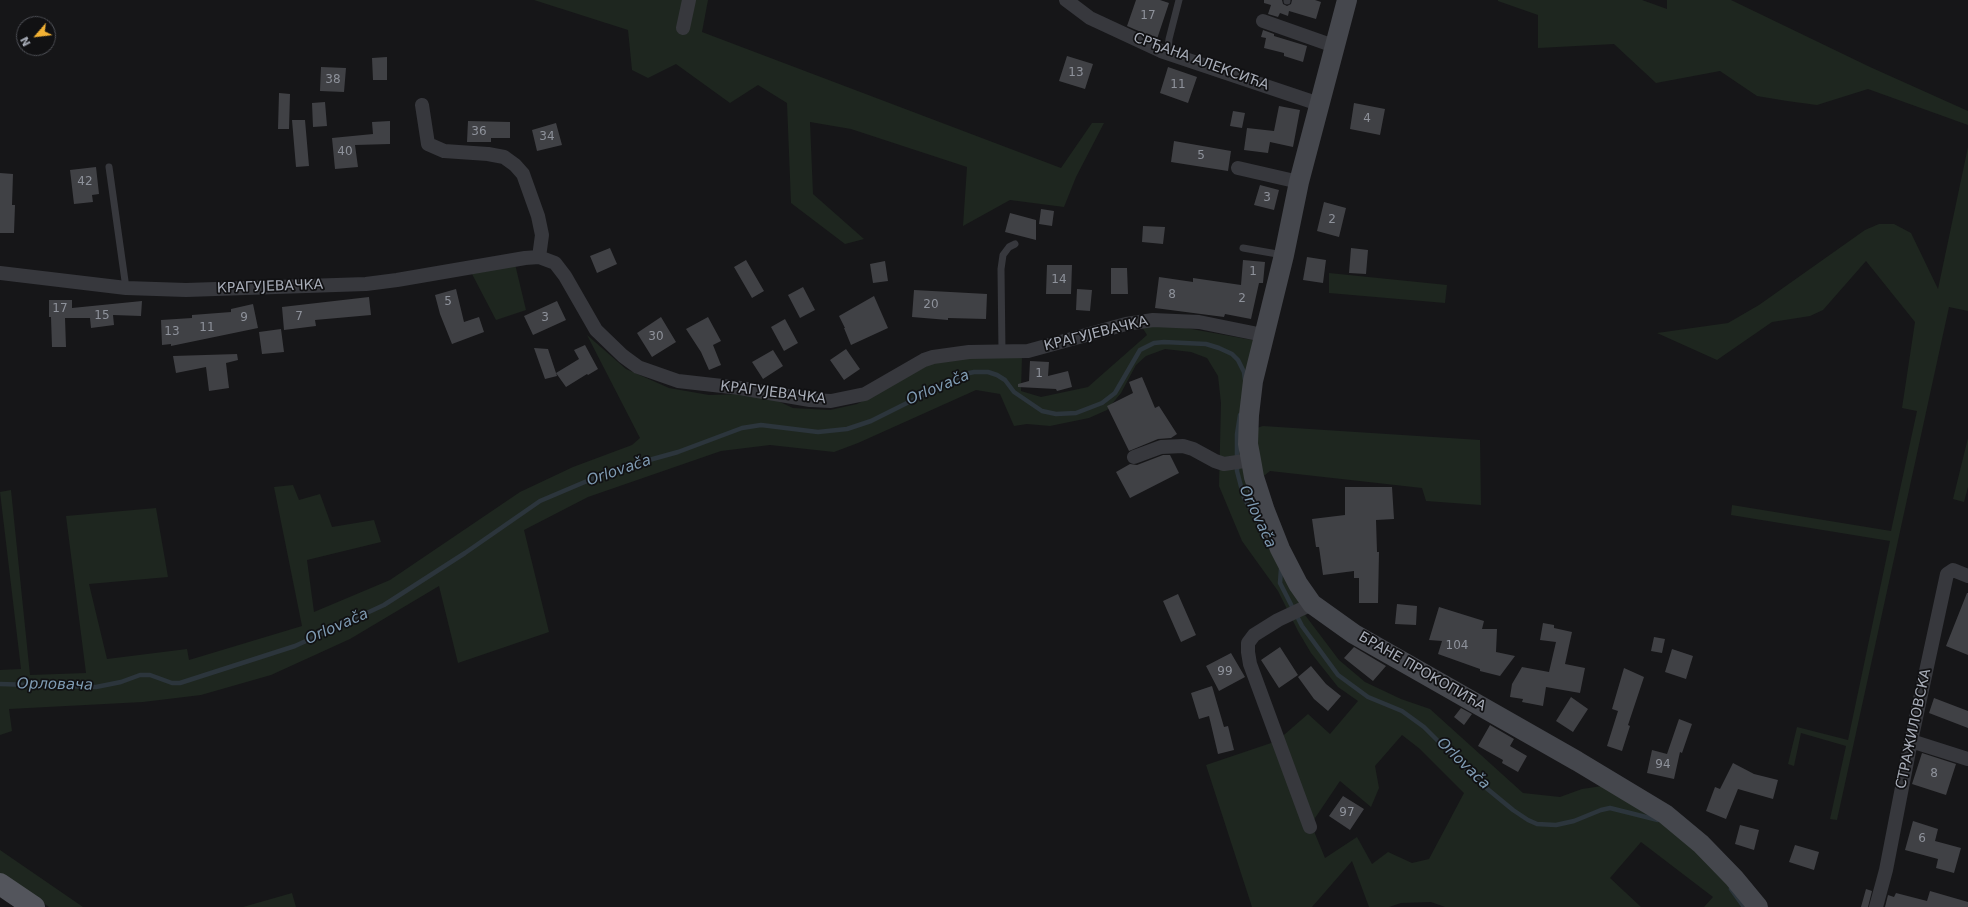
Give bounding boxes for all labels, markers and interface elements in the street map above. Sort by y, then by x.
house number: 17 [1140,9,1156,23]
north arrow [16,16,56,56]
street label: СРЂАНА АЛЕКСИЋА [1131,30,1271,94]
text: N [18,34,34,49]
house number: 13 [1068,66,1084,80]
house number: 38 [325,73,341,87]
house number: 11 [1170,78,1186,92]
house number: 4 [1363,112,1371,126]
house number: 36 [471,125,487,139]
house number: 34 [539,130,555,144]
house number: 40 [337,145,353,159]
house number: 5 [1197,149,1205,163]
house number: 42 [77,175,93,189]
house number: 3 [1263,191,1271,205]
house number: 2 [1328,213,1336,227]
house number: 1 [1249,265,1257,279]
house number: 14 [1051,273,1067,287]
street label: КРАГУЈЕВАЧКА [217,277,323,297]
house number: 8 [1168,288,1176,302]
house number: 2 [1238,292,1246,306]
house number: 5 [444,295,452,309]
house number: 20 [923,298,939,312]
house number: 17 [52,302,68,316]
house number: 15 [94,309,110,323]
house number: 7 [295,310,303,324]
house number: 9 [240,311,248,325]
house number: 3 [541,311,549,325]
street label: КРАГУЈЕВАЧКА [1042,313,1150,355]
house number: 11 [199,321,215,335]
house number: 13 [164,325,180,339]
house number: 30 [648,330,664,344]
water label: Orlovača [904,367,972,409]
house number: 1 [1035,367,1043,381]
street label: КРАГУЈЕВАЧКА [719,378,827,408]
water label: Orlovača [584,452,654,490]
water label: Orlovača [1235,483,1279,551]
water label: Orlovača [303,605,371,649]
street label: БРАНЕ ПРОКОПИЋА [1355,629,1489,715]
house number: 104 [1446,639,1468,653]
house number: 99 [1217,665,1233,679]
street label: СТРАЖИЛОВСКА [1893,667,1935,791]
water label: Орловача [17,675,93,695]
water label: Orlovača [1433,734,1493,794]
house number: 94 [1655,758,1671,772]
house number: 8 [1930,767,1938,781]
house number: 97 [1339,806,1355,820]
house number: 6 [1918,832,1926,846]

